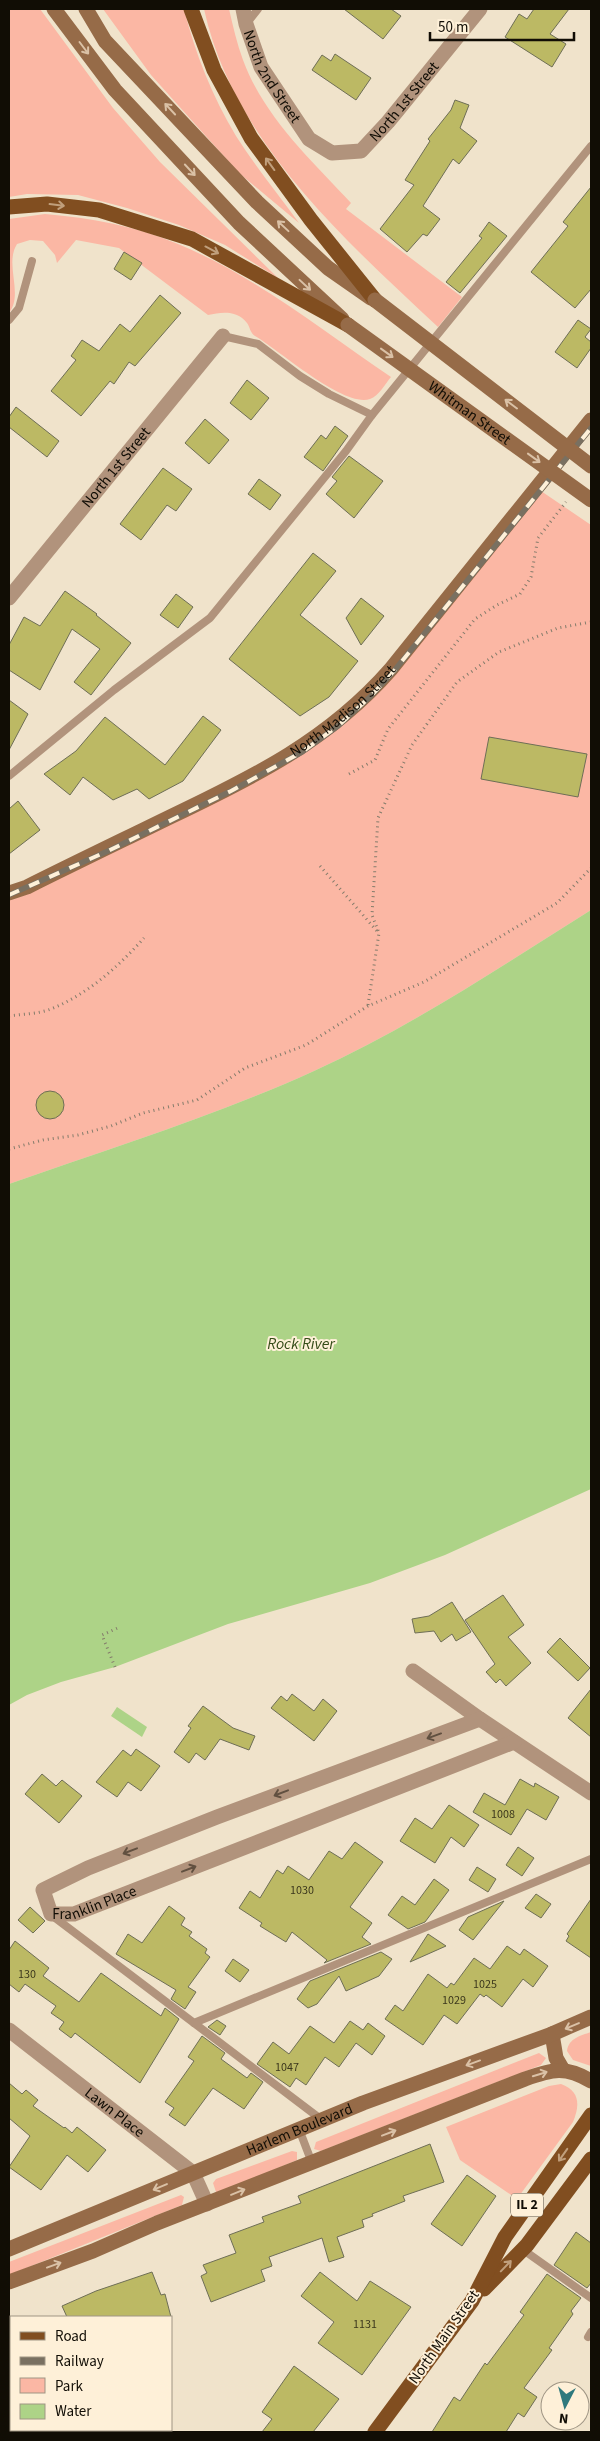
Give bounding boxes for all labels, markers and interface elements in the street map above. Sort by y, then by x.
scale bar [430,10,574,42]
text: 50 m [438,17,468,38]
street label: North 2nd Street [238,27,306,127]
one-way arrow [78,41,89,54]
street label: North 1st Street [364,57,444,146]
one-way arrow [164,103,176,115]
one-way arrow [265,158,276,171]
one-way arrow [184,164,196,177]
one-way arrow [49,200,65,210]
one-way arrow [276,220,289,232]
one-way arrow [205,245,220,255]
one-way arrow [299,279,312,291]
one-way arrow [380,348,394,358]
street label: Whitman Street [424,376,515,450]
one-way arrow [505,399,518,410]
street label: North 1st Street [77,422,155,512]
one-way arrow [526,453,540,463]
street label: North Madison Street [286,660,400,762]
water label: Rock River [267,1333,336,1355]
one-way arrow [427,1732,442,1741]
one-way arrow [274,1789,290,1798]
house number: 1008 [491,1806,515,1823]
one-way arrow [123,1847,138,1857]
one-way arrow [181,1864,196,1873]
street label: Franklin Place [52,1880,139,1925]
house number: 1030 [290,1882,314,1899]
house number: 130 [18,1966,36,1983]
house number: 1025 [473,1976,497,1993]
house number: 1029 [442,1992,466,2009]
one-way arrow [565,2021,580,2031]
house number: 1047 [275,2059,299,2076]
one-way arrow [466,2059,482,2068]
one-way arrow [532,2068,548,2078]
street label: Lawn Place [80,2082,149,2142]
street label: Harlem Boulevard [243,2098,356,2161]
one-way arrow [381,2128,396,2137]
one-way arrow [558,2148,568,2162]
one-way arrow [153,2183,168,2193]
one-way arrow [230,2187,245,2196]
road number: IL 2 [511,2194,543,2216]
one-way arrow [46,2260,62,2269]
one-way arrow [500,2260,512,2272]
street label: North Main Street [404,2286,484,2388]
legend [10,2316,172,2431]
house number: 1131 [353,2316,377,2333]
text: Road [55,2326,87,2347]
text: Railway [55,2351,104,2372]
text: Park [55,2376,84,2397]
north arrow [540,2381,590,2431]
text: Water [55,2401,92,2422]
text: N [558,2408,569,2428]

